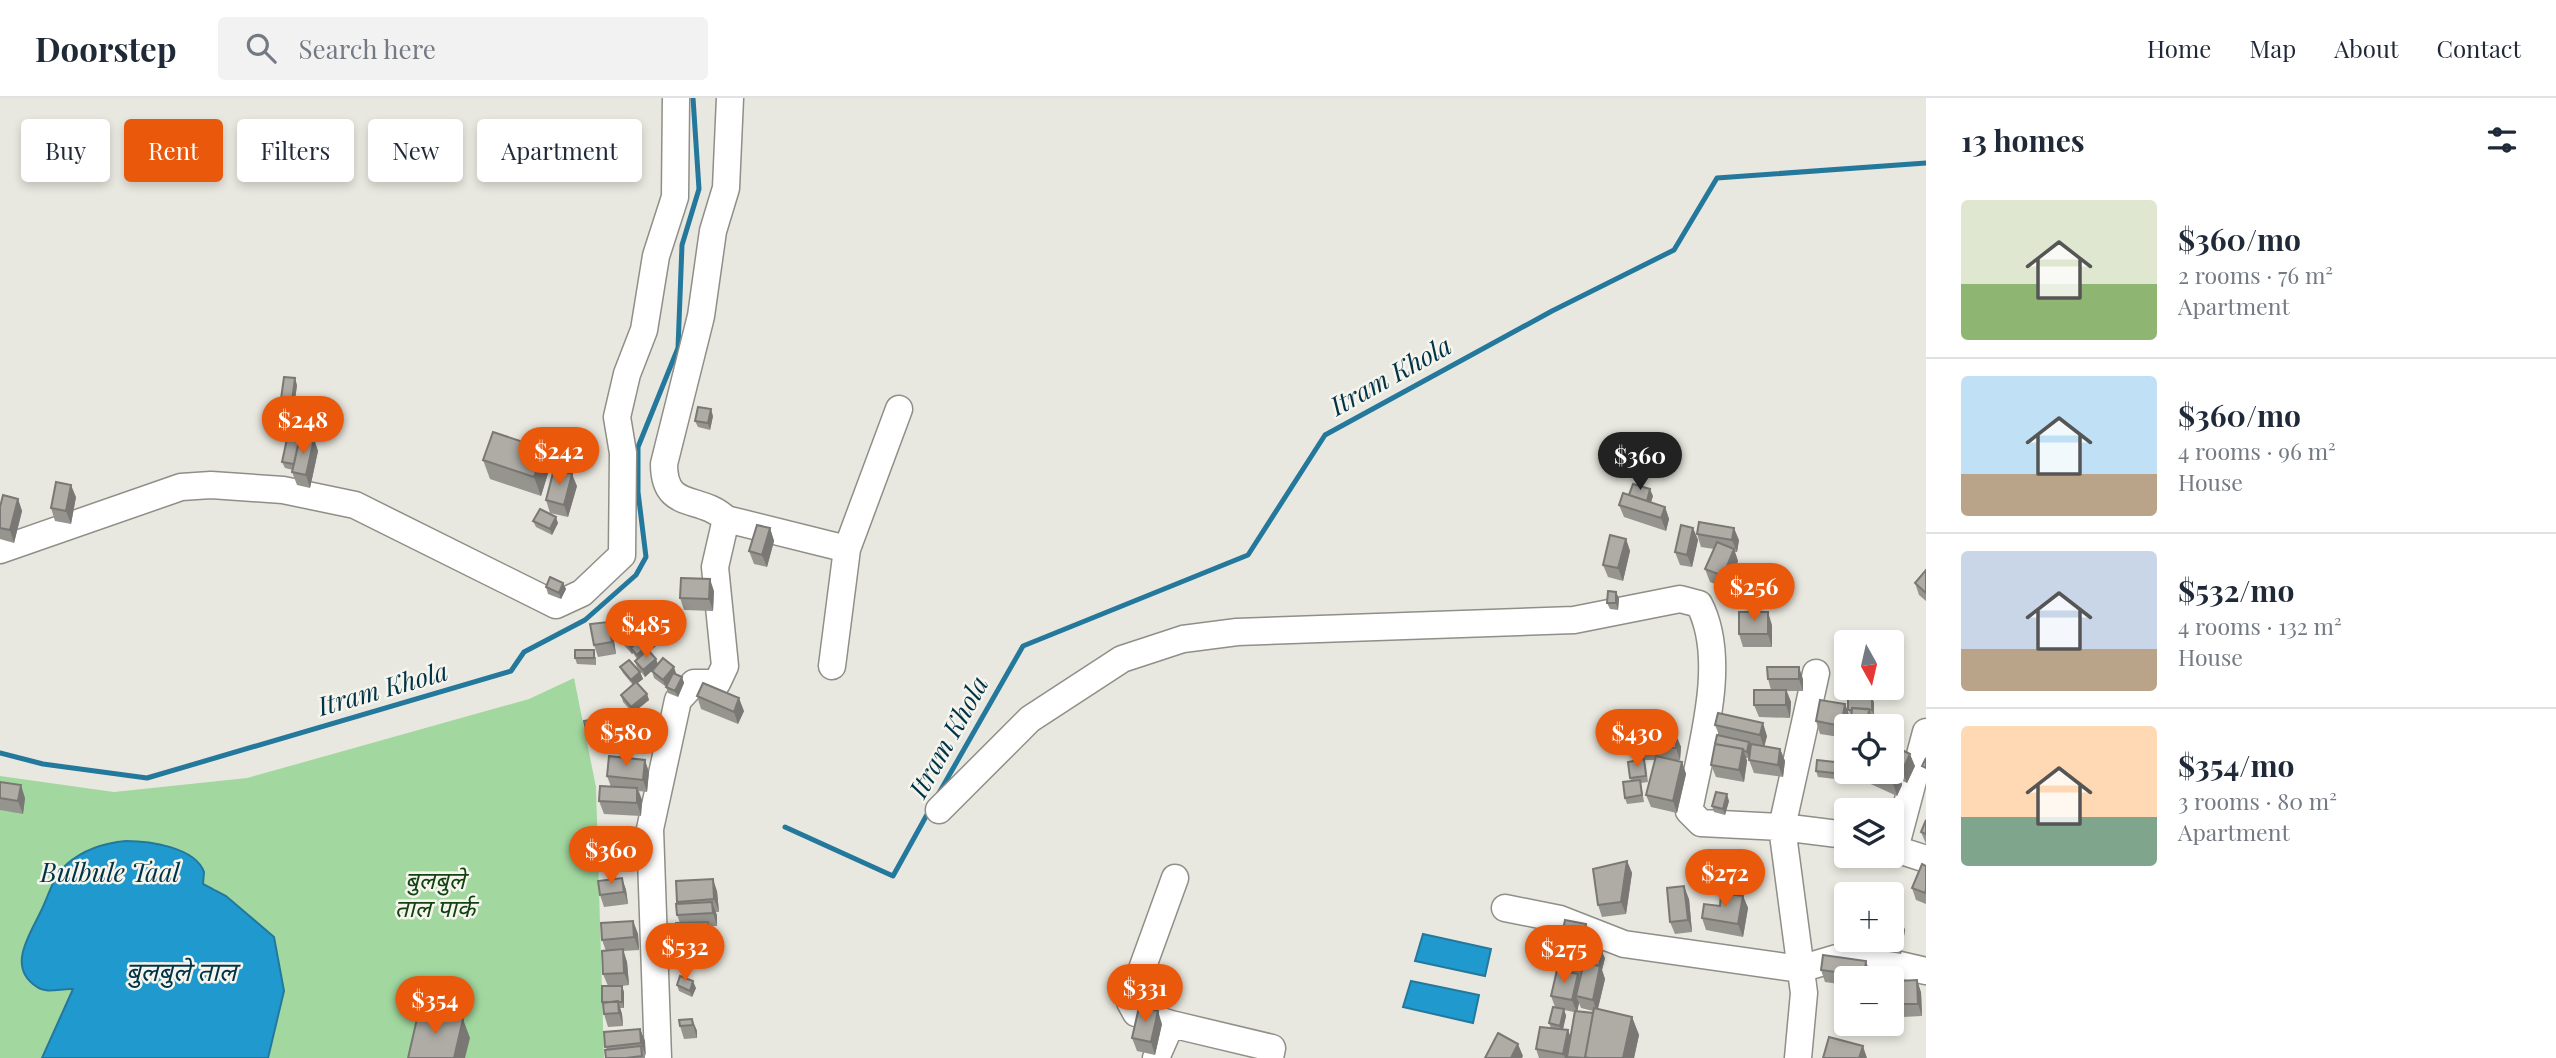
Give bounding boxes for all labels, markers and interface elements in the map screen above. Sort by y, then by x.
search box [218,17,708,80]
text: Doorstep [35,26,176,70]
icon: search [242,29,280,67]
text: Search here [298,31,436,66]
text: Home [2147,32,2211,64]
text: Map [2249,32,2296,64]
text: About [2334,32,2398,64]
text: Contact [2436,32,2521,64]
chip: Buy [21,119,110,182]
chip: Rent [124,119,223,182]
chip: Filters [237,119,354,182]
chip: New [368,119,463,182]
chip: Apartment [477,119,642,182]
text: 13 homes [1961,120,2085,160]
icon: filters [2483,121,2521,159]
text: $360/mo [2178,219,2301,259]
icon: home [2017,228,2101,312]
text: 2 rooms · 76 m² [2178,259,2333,290]
text: Apartment [2178,290,2290,321]
water label: Itram Khola [1322,327,1457,423]
text: $360/mo [2178,395,2301,435]
pin: $248 [262,396,344,456]
text: $248 [278,403,328,434]
icon: home [2017,404,2101,488]
pin: $242 [518,428,600,487]
pin: $360 [1599,432,1681,492]
text: $242 [534,434,584,465]
text: 4 rooms · 96 m² [2178,435,2336,466]
text: $360 [1614,439,1666,470]
text: House [2178,466,2243,497]
pin: $256 [1713,564,1795,623]
text: $256 [1730,570,1778,601]
text: $532/mo [2178,570,2294,610]
icon: home [2017,579,2101,663]
pin: $485 [605,601,687,660]
text: $485 [622,607,670,638]
text: 4 rooms · 132 m² [2178,610,2342,641]
north arrow [1834,630,1904,700]
map controls [1834,630,1904,1036]
text: House [2178,641,2243,672]
water label: Itram Khola [312,652,452,723]
water label: Itram Khola [899,669,996,804]
pin: $580 [585,708,667,768]
pin: $430 [1596,710,1678,769]
button: locate [1834,714,1904,784]
text: $580 [600,715,652,746]
text: $430 [1611,716,1663,747]
text: $354/mo [2178,745,2295,785]
icon: home [2017,754,2101,838]
text: 3 rooms · 80 m² [2178,785,2337,816]
button: layers [1834,798,1904,868]
text: Apartment [2178,816,2290,847]
pin: $360 [570,826,652,886]
text: $360 [585,833,637,864]
pin: $272 [1684,850,1766,909]
water label: Bulbule Taal [39,854,182,889]
text: $272 [1701,856,1749,887]
park label: बुलबुले ताल पार्क [395,863,480,923]
button: + [1834,882,1904,952]
pin: $532 [644,924,726,983]
pin: $275 [1523,926,1605,985]
text: $532 [661,930,709,961]
text: $275 [1541,932,1587,963]
water label: बुलबुले ताल [126,953,242,988]
pin: $331 [1104,964,1186,1024]
button: − [1834,966,1904,1036]
text: $331 [1123,971,1167,1002]
pin: $354 [394,976,476,1036]
text: $354 [411,983,459,1014]

